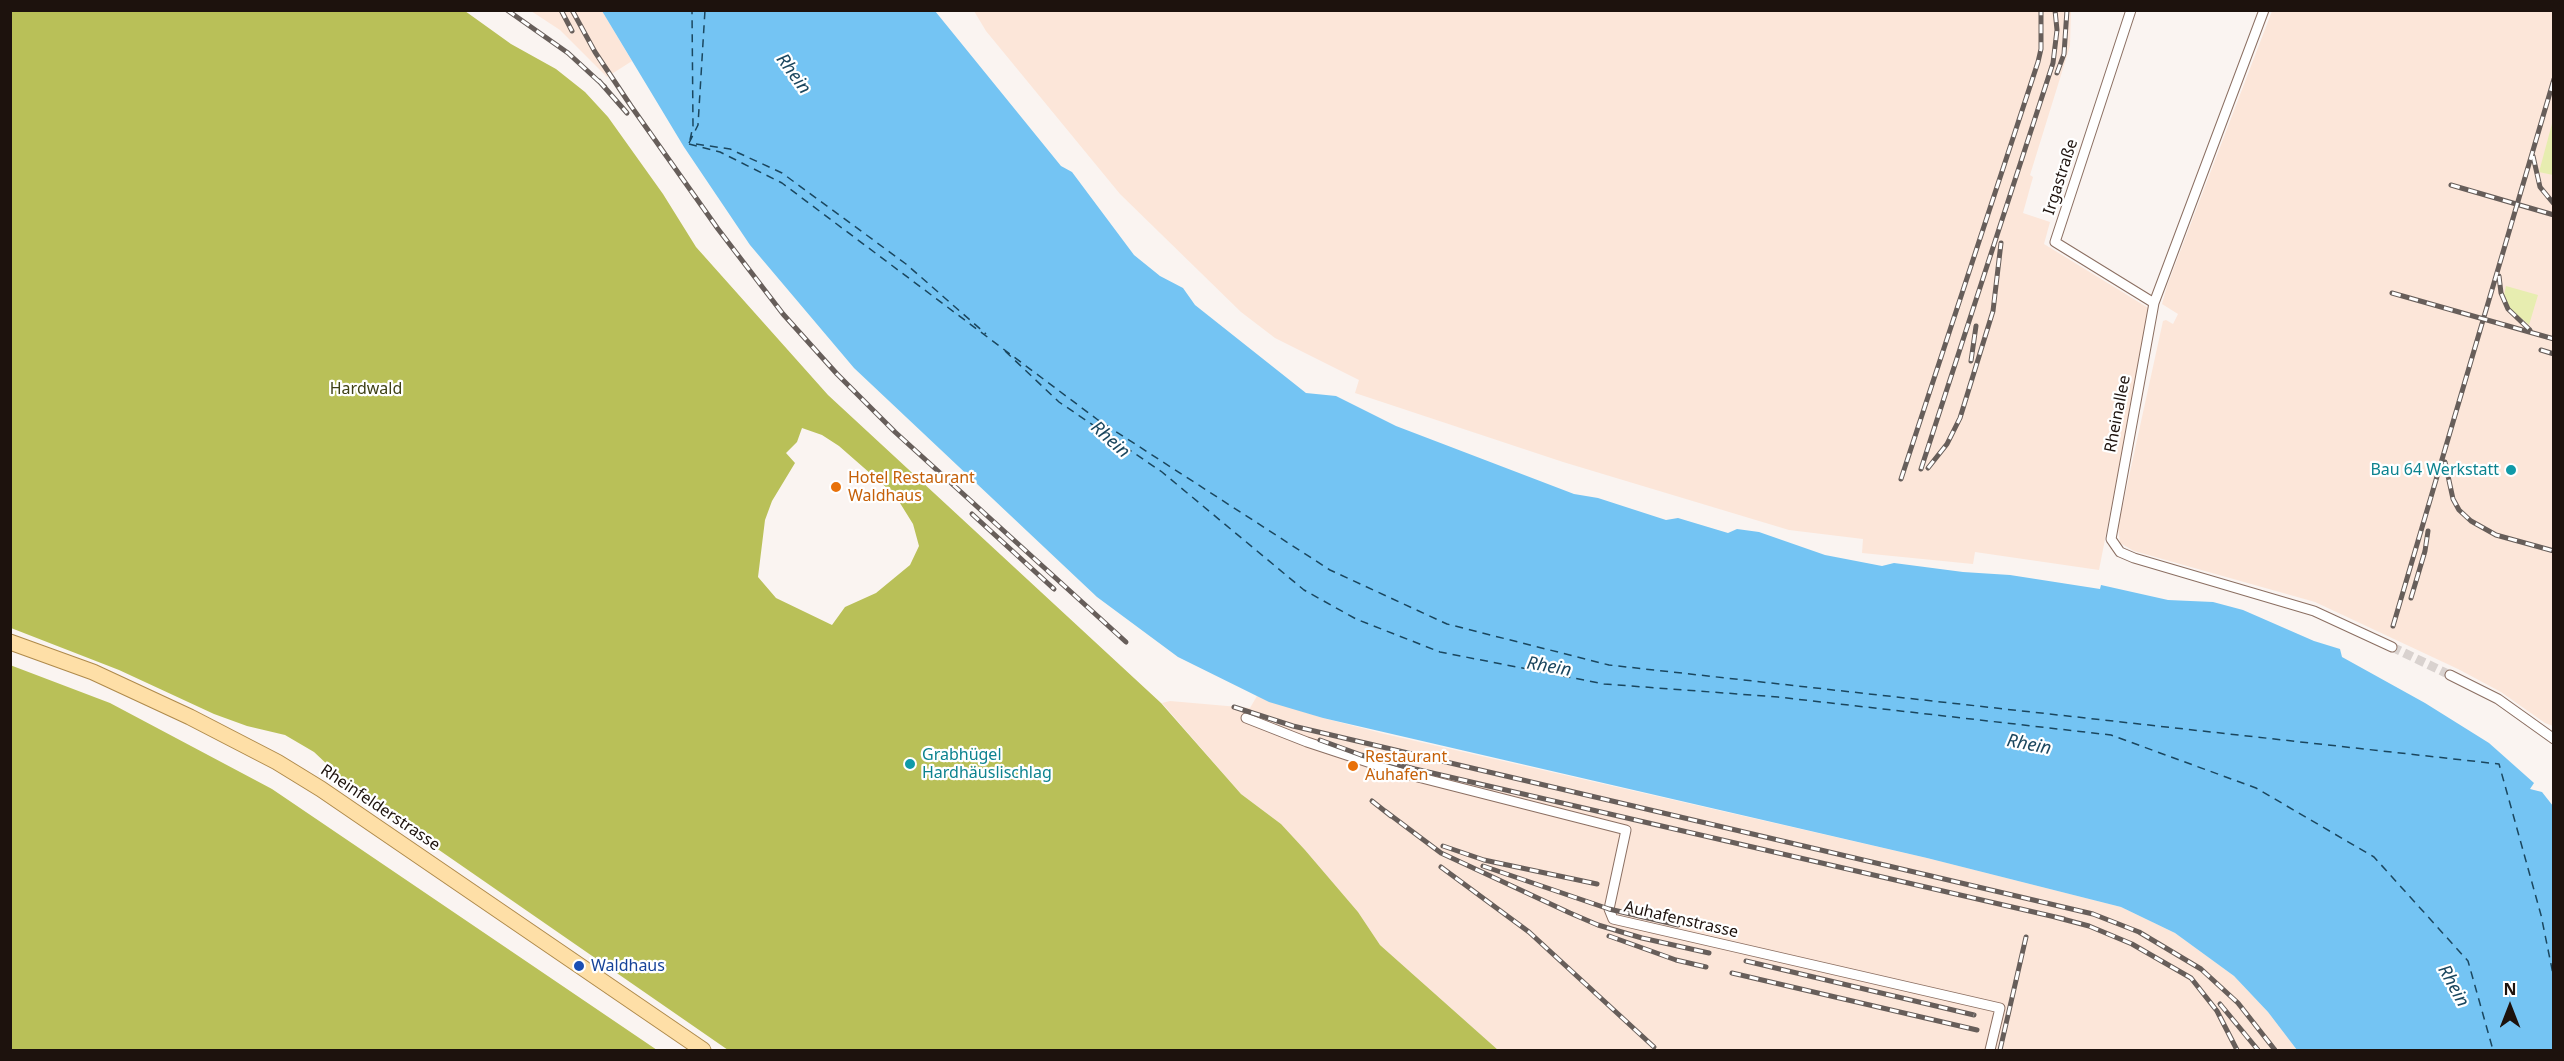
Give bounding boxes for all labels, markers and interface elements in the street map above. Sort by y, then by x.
water label: Rhein [771,50,815,98]
street label: Irgastraße [2040,137,2082,217]
street label: Rheinallee [2101,374,2135,454]
park label: Hardwald [330,379,402,399]
water label: Rhein [1086,417,1134,463]
place label: Bau 64 Werkstatt [2370,460,2499,480]
marker: Bau 64 Werkstatt [2504,463,2518,477]
place label: Hotel Restaurant Waldhaus [848,468,975,506]
marker: Hotel Restaurant Waldhaus [829,480,843,494]
water label: Rhein [1525,652,1573,682]
water label: Rhein [2005,730,2053,760]
place label: Grabhügel Hardhäuslischlag [922,745,1052,783]
place label: Restaurant Auhafen [1365,747,1447,785]
marker: Grabhügel Hardhäuslischlag [903,757,917,771]
marker: Restaurant Auhafen [1346,759,1360,773]
street label: Rheinfelderstrasse [317,761,443,855]
street label: Auhafenstrasse [1622,898,1740,942]
place label: Waldhaus [591,956,665,976]
marker: Waldhaus [572,959,586,973]
water label: Rhein [2433,961,2473,1011]
north arrow [2480,977,2540,1037]
text: N [2503,978,2517,1000]

